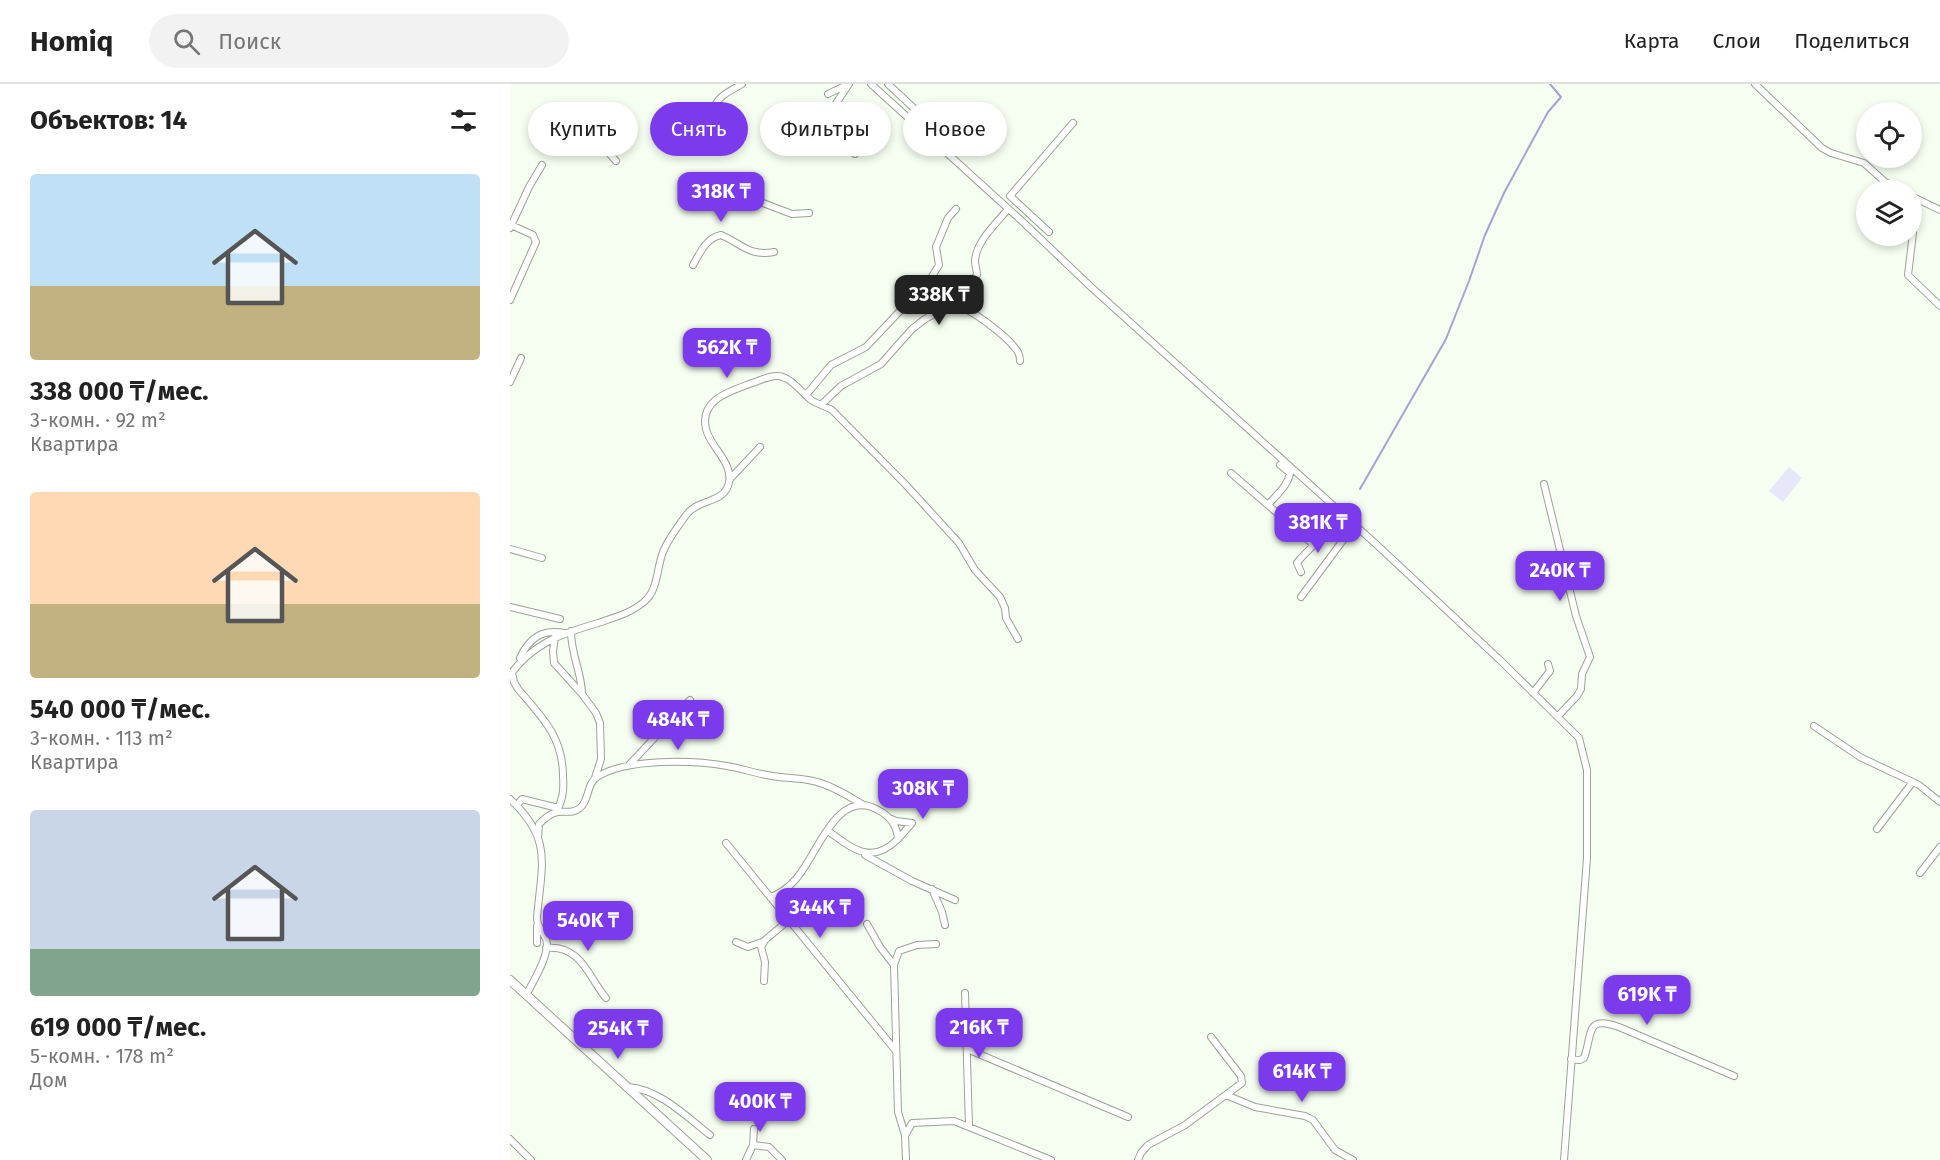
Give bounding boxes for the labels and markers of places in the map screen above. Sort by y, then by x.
pin: 318K ₸ [672,172,770,223]
pin: 338K ₸ [890,275,988,326]
pin: 562K ₸ [678,328,776,379]
pin: 381K ₸ [1269,503,1367,554]
pin: 240K ₸ [1511,551,1609,602]
pin: 484K ₸ [629,700,727,751]
pin: 308K ₸ [874,769,972,820]
pin: 344K ₸ [771,888,869,939]
pin: 540K ₸ [539,901,637,952]
pin: 619K ₸ [1598,975,1696,1026]
pin: 216K ₸ [930,1008,1028,1059]
pin: 254K ₸ [569,1009,667,1060]
pin: 614K ₸ [1253,1052,1351,1103]
pin: 400K ₸ [711,1082,809,1133]

